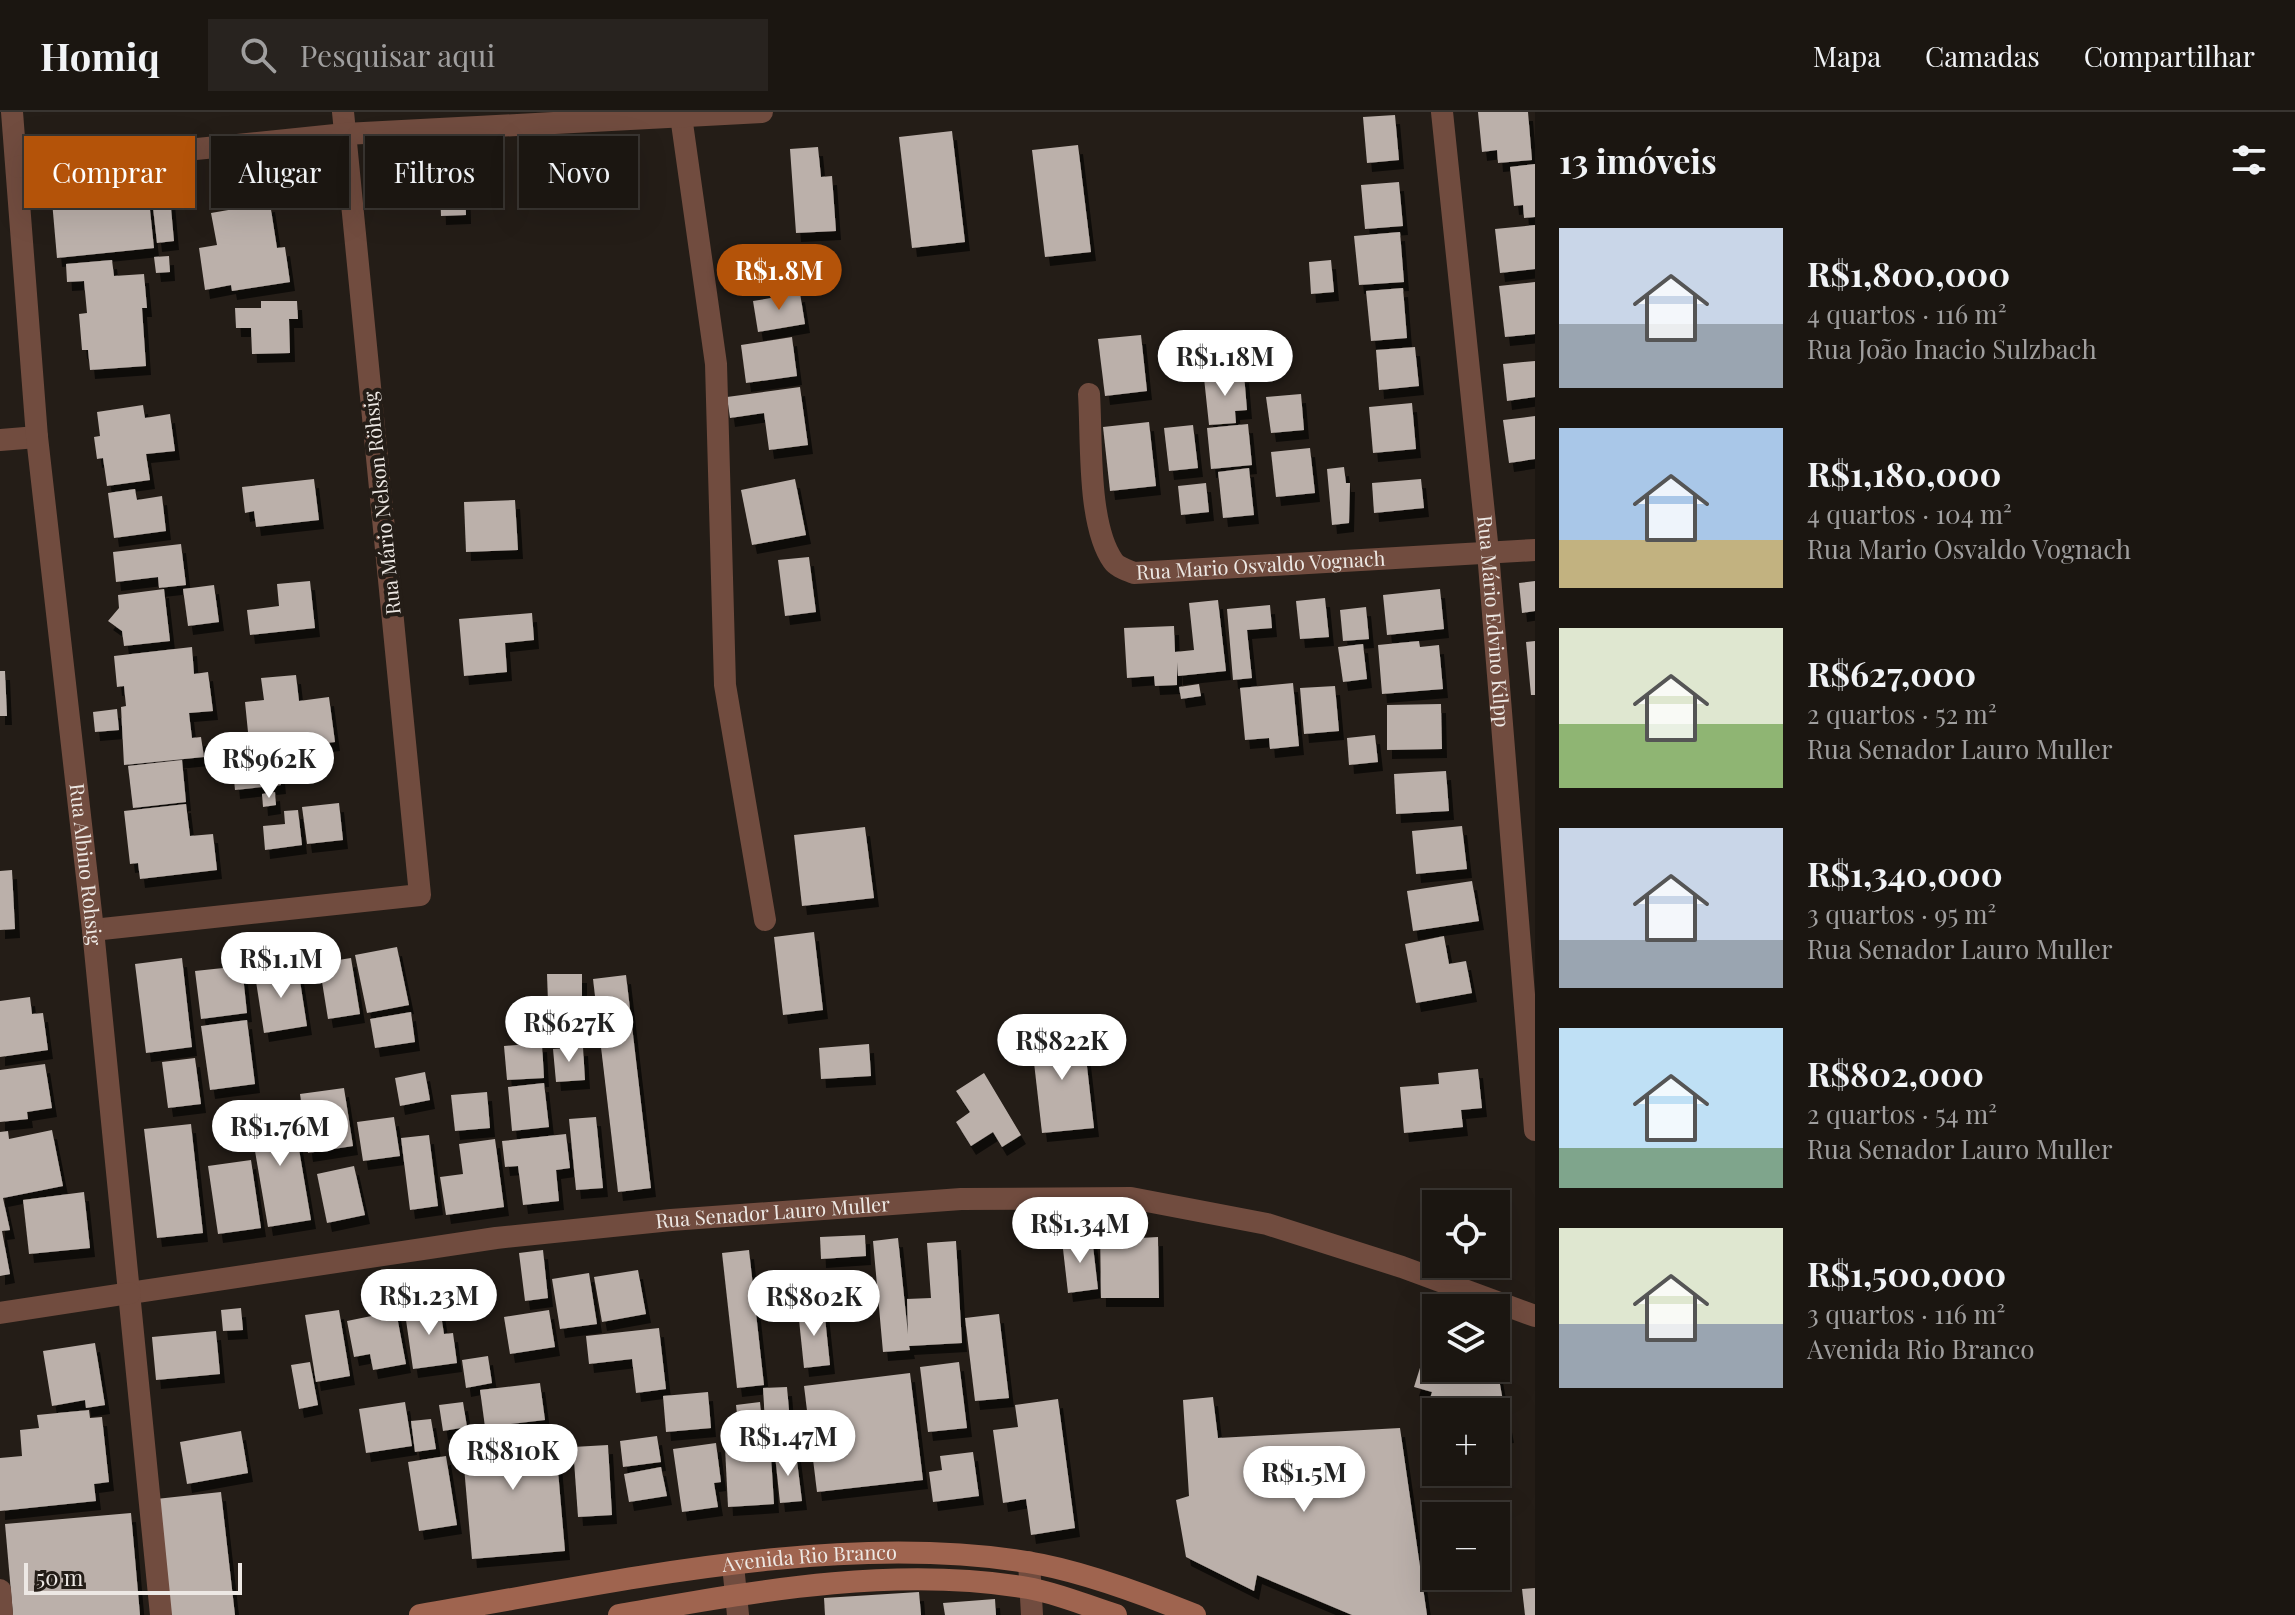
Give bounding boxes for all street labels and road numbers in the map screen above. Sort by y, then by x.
street label: Rua Mário Nelson Röhsig [355,390,406,616]
street label: Rua Mário Edvino Kilpp [1472,514,1517,728]
street label: Rua Mario Osvaldo Vognach [1135,544,1386,585]
street label: Rua Albino Rohsig [64,782,109,947]
street label: Rua Senador Lauro Muller [654,1189,891,1234]
street label: Avenida Rio Branco [719,1537,897,1577]

